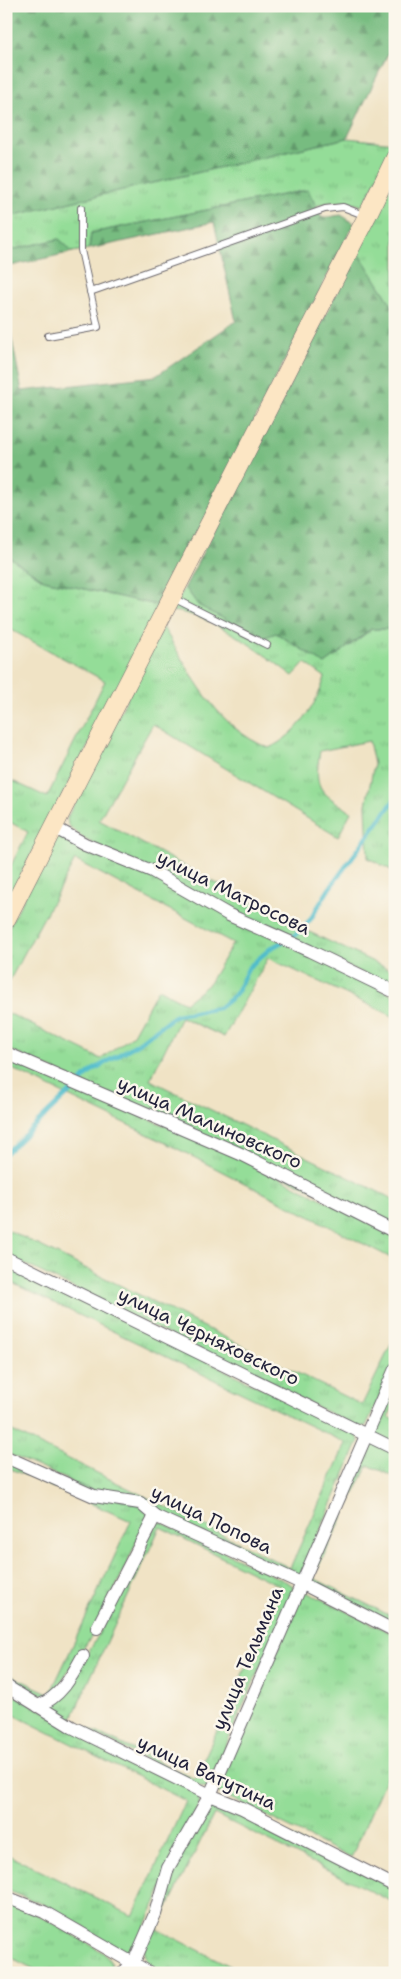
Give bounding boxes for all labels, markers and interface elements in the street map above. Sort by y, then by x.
street label: улица Матросова [153,844,315,941]
street label: улица Малиновского [114,1070,306,1174]
street label: улица Черняховского [114,1282,304,1391]
street label: улица Попова [147,1479,277,1560]
street label: улица Тельмана [206,1582,289,1734]
street label: улица Ватутина [133,1729,280,1816]

